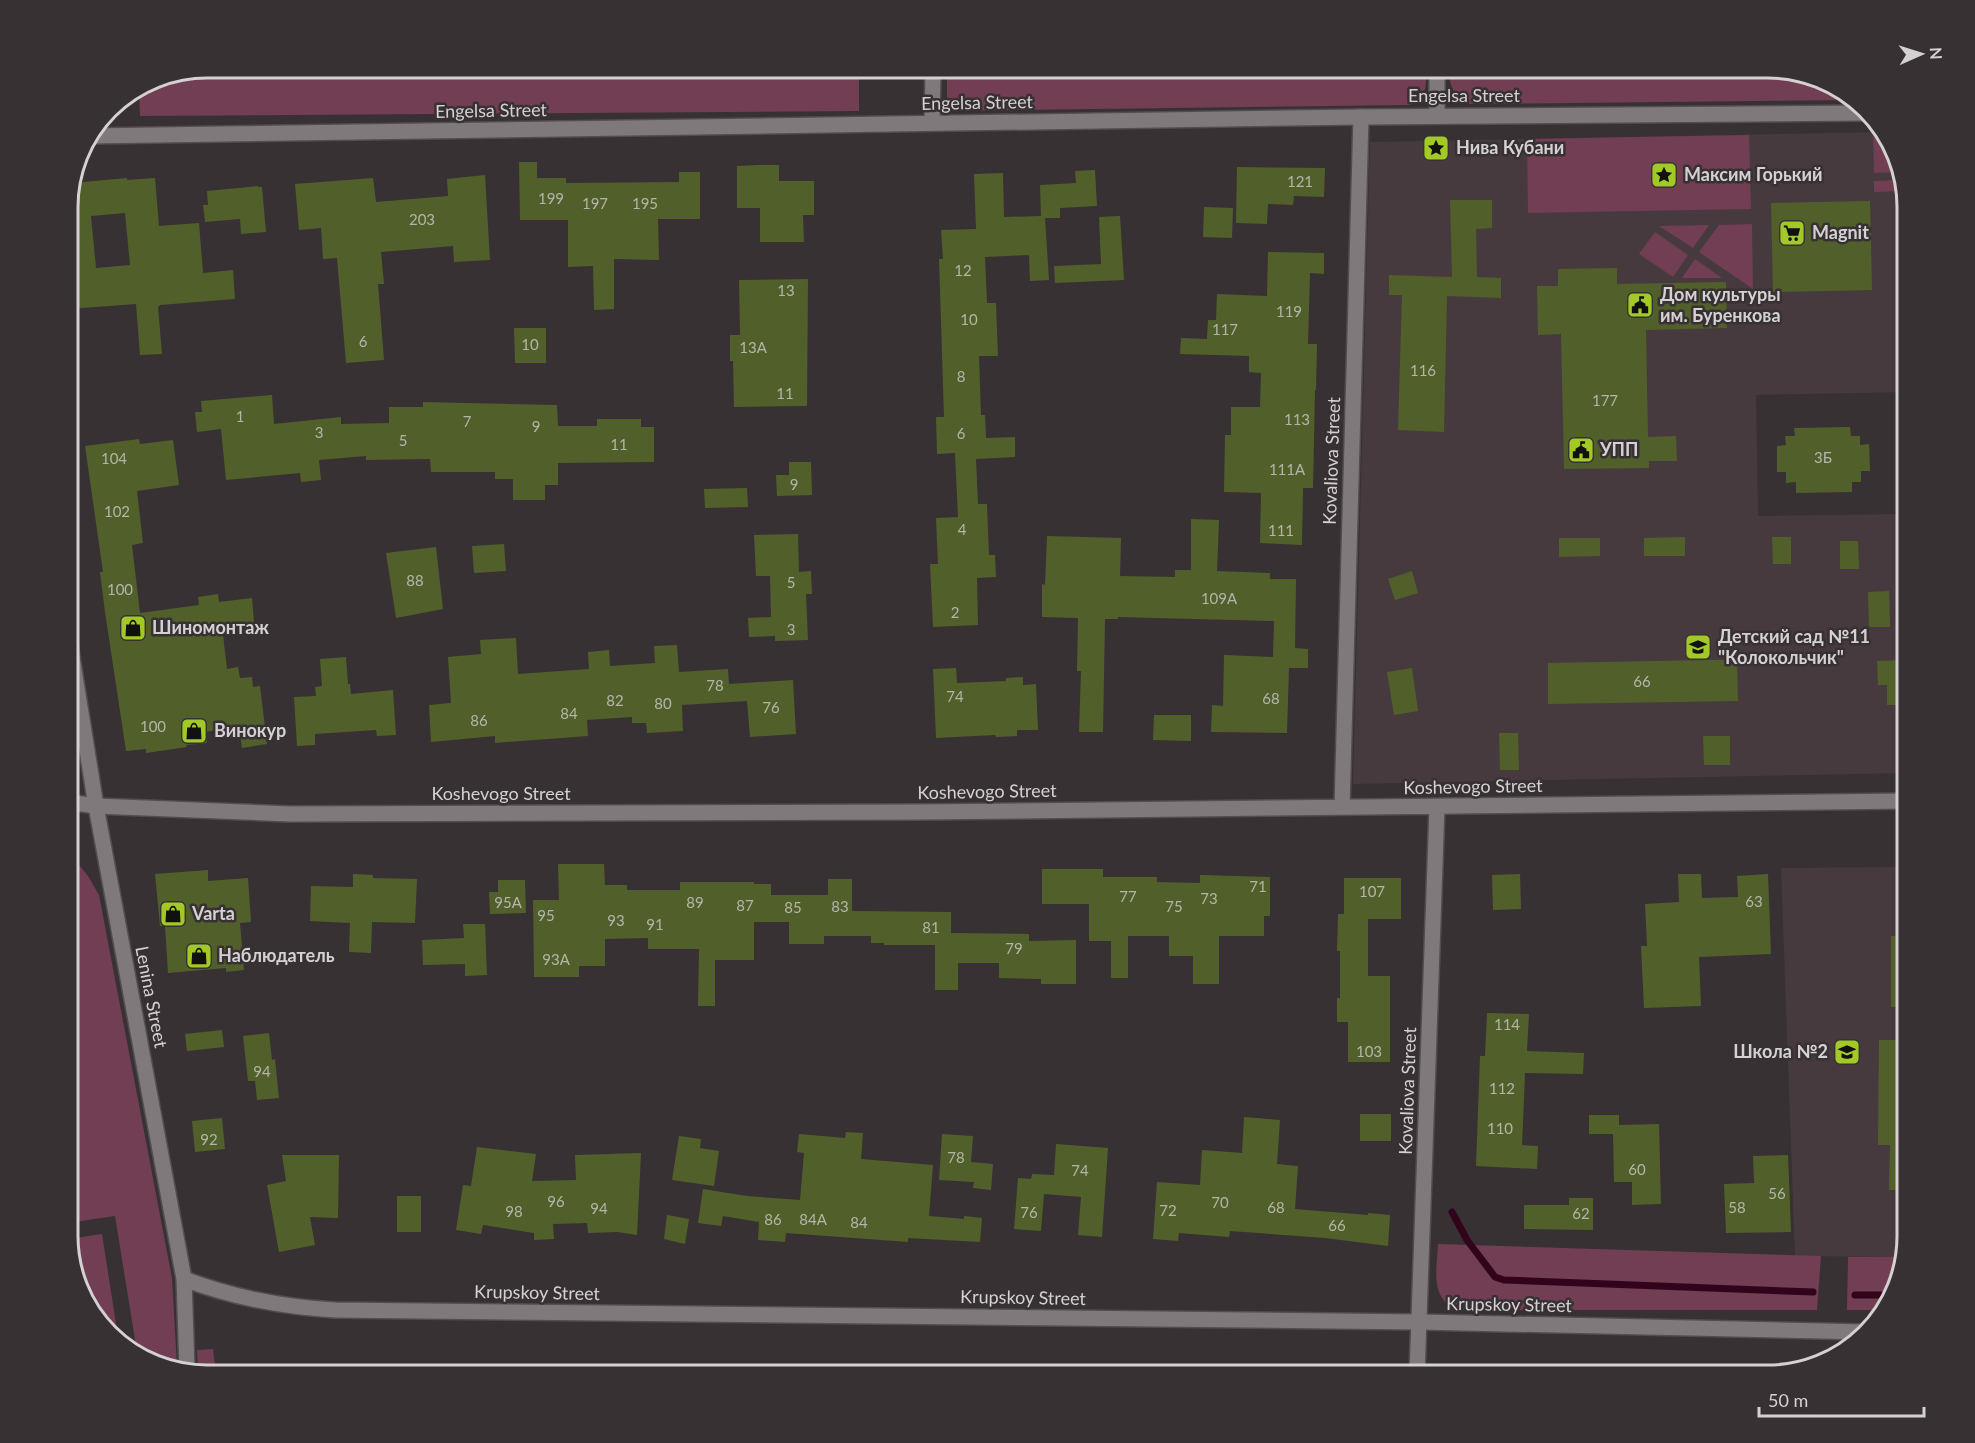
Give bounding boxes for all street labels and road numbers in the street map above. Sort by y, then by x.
street label: Engelsa Street [1408,84,1520,106]
street label: Engelsa Street [921,90,1034,114]
street label: Engelsa Street [435,98,548,122]
street label: Kovaliova Street [1318,396,1344,525]
street label: Koshevogo Street [1403,774,1543,798]
street label: Koshevogo Street [917,779,1057,803]
street label: Koshevogo Street [431,782,571,804]
street label: Lenina Street [131,944,173,1050]
street label: Kovaliova Street [1394,1026,1420,1155]
street label: Krupskoy Street [474,1280,601,1304]
street label: Krupskoy Street [960,1285,1087,1309]
street label: Krupskoy Street [1446,1292,1573,1316]

